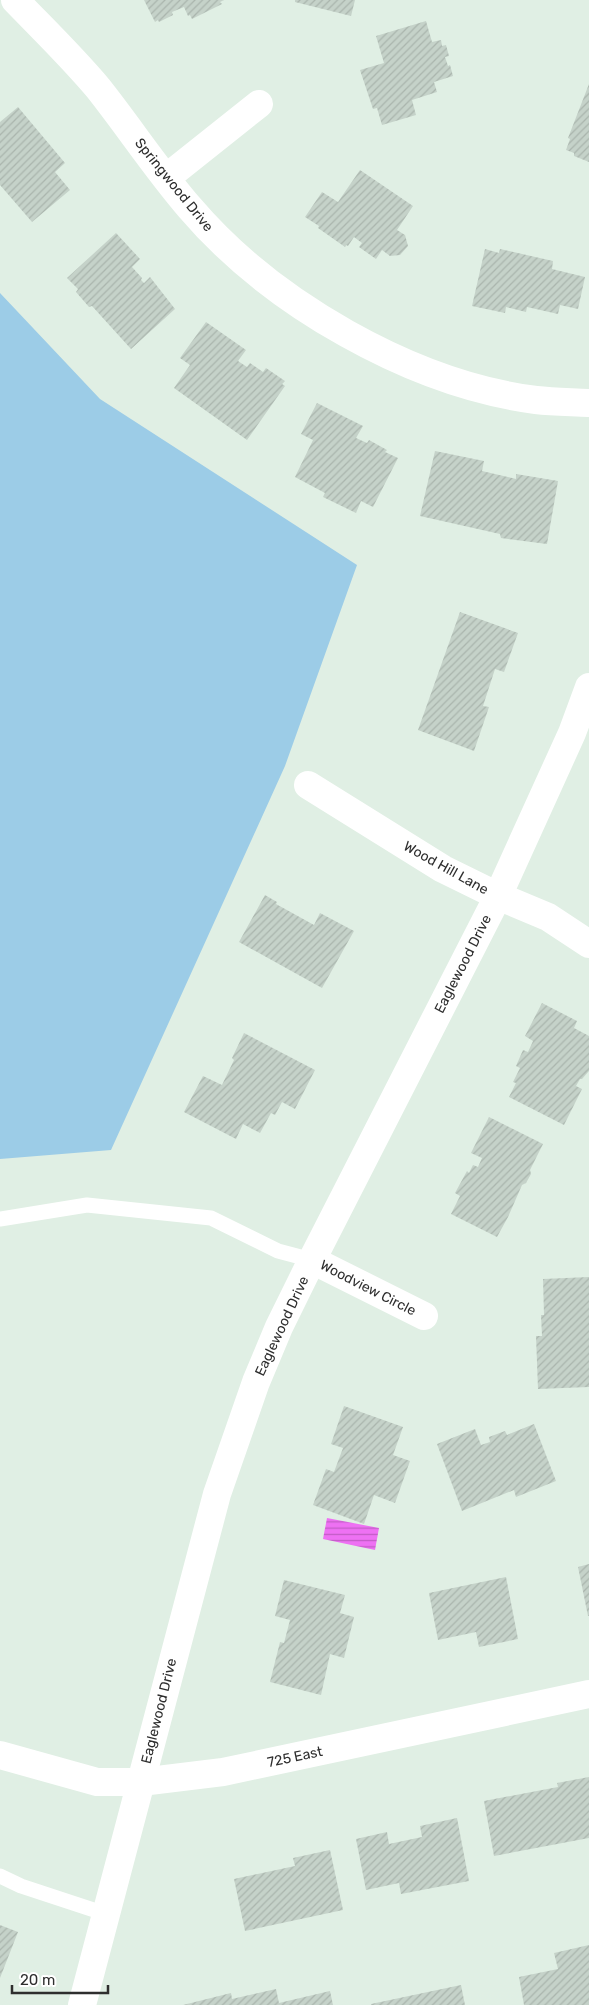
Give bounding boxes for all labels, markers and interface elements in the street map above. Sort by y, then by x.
street label: Springwood Drive [131,135,217,235]
street label: Wood Hill Lane [401,838,491,898]
street label: Eaglewood Drive [431,912,495,1016]
street label: Woodview Circle [317,1257,419,1320]
street label: Eaglewood Drive [251,1273,313,1379]
street label: Eaglewood Drive [138,1656,180,1766]
street label: 725 East [266,1743,325,1771]
scale bar [12,1962,109,1994]
text: 20 m [20,1971,55,1989]

